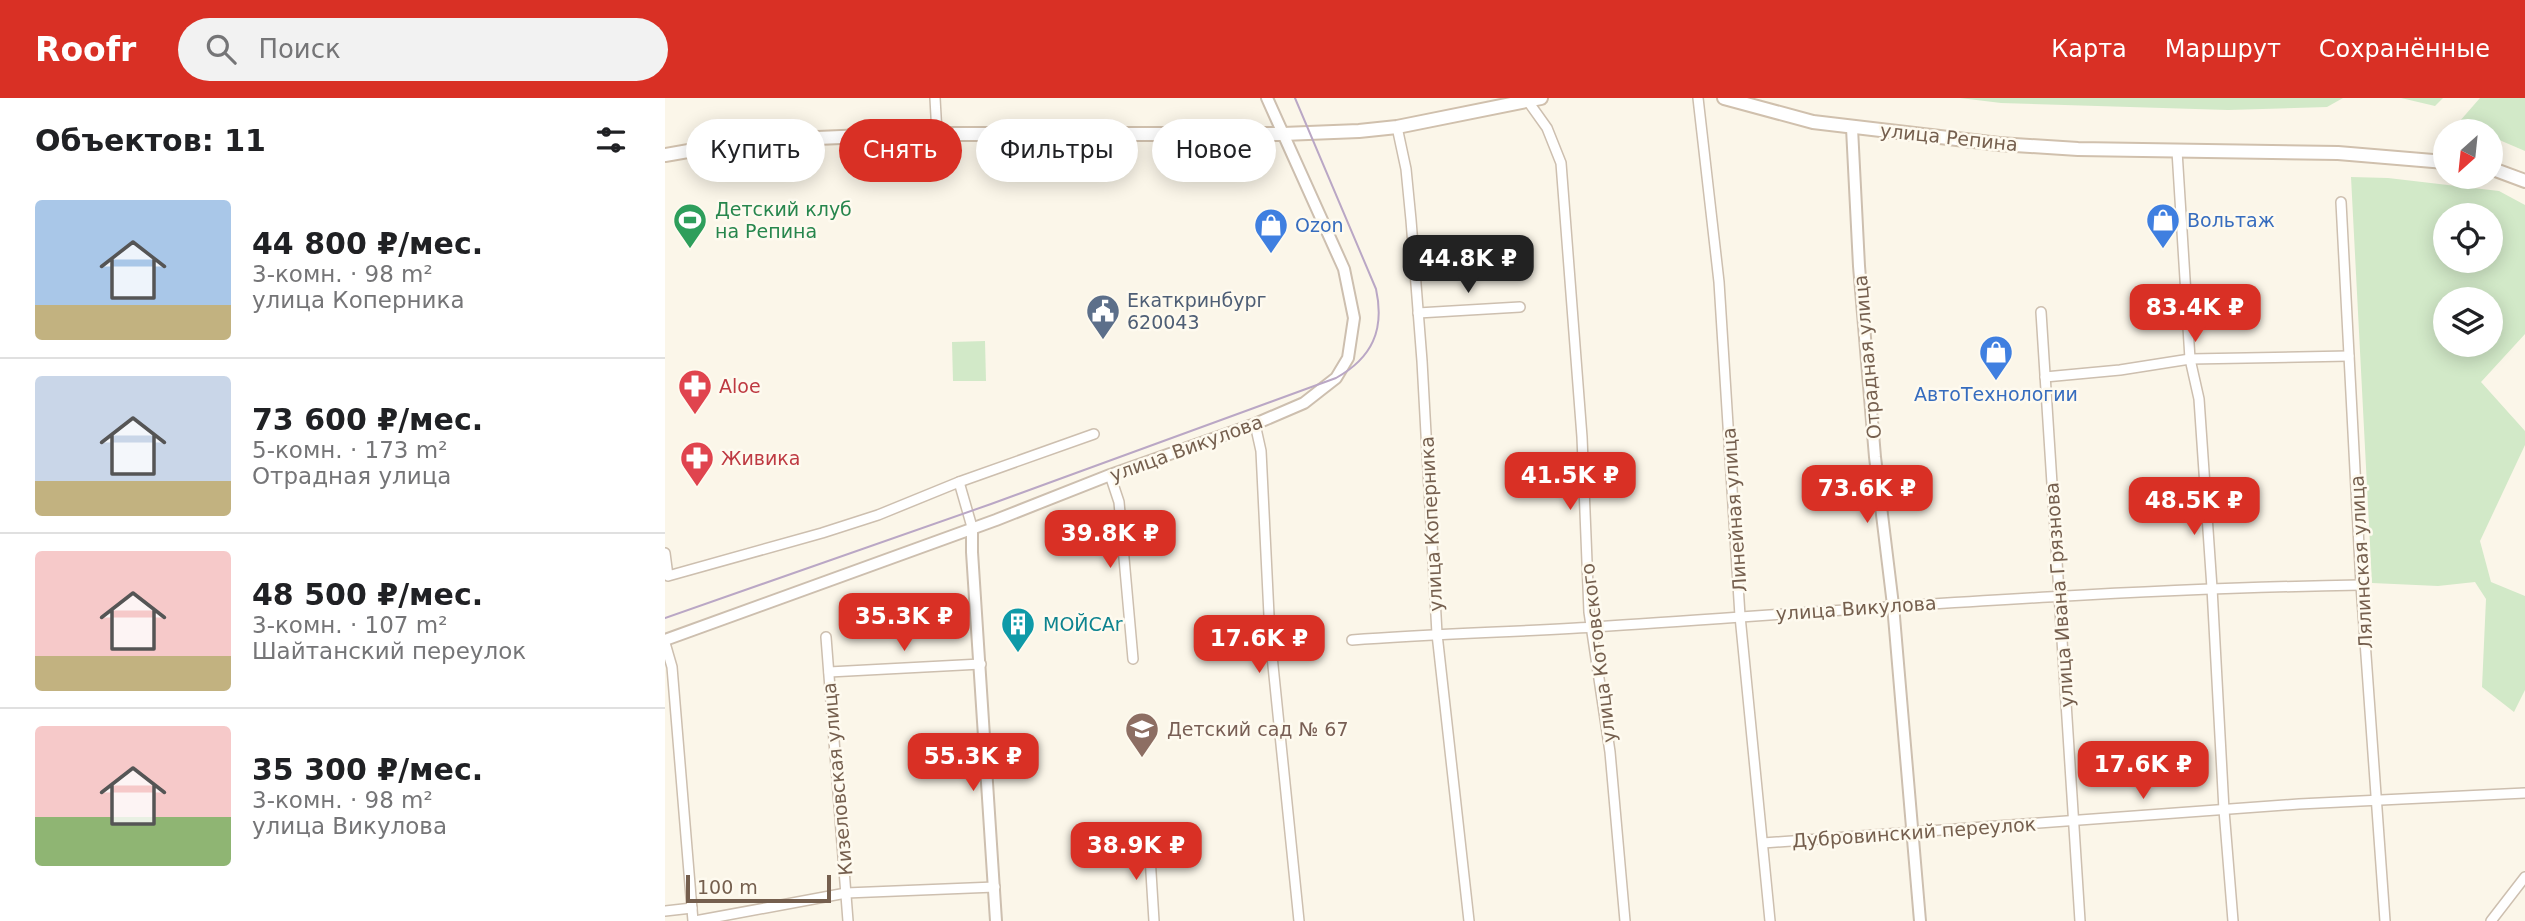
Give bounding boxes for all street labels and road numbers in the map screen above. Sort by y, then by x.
street label: улица Репина [1879,119,2019,155]
street label: Отрадная улица [1849,274,1885,440]
street label: улица Викулова [1107,410,1265,486]
street label: Линейная улица [1717,427,1751,593]
street label: улица Коперника [1415,436,1447,612]
street label: Лялинская улица [2345,475,2377,649]
street label: улица Ивана Грязнова [2040,482,2078,708]
street label: улица Котовского [1576,562,1620,744]
street label: улица Викулова [1775,591,1937,625]
street label: Кизеловская улица [818,681,856,877]
street label: Дубровинский переулок [1791,813,2037,851]

